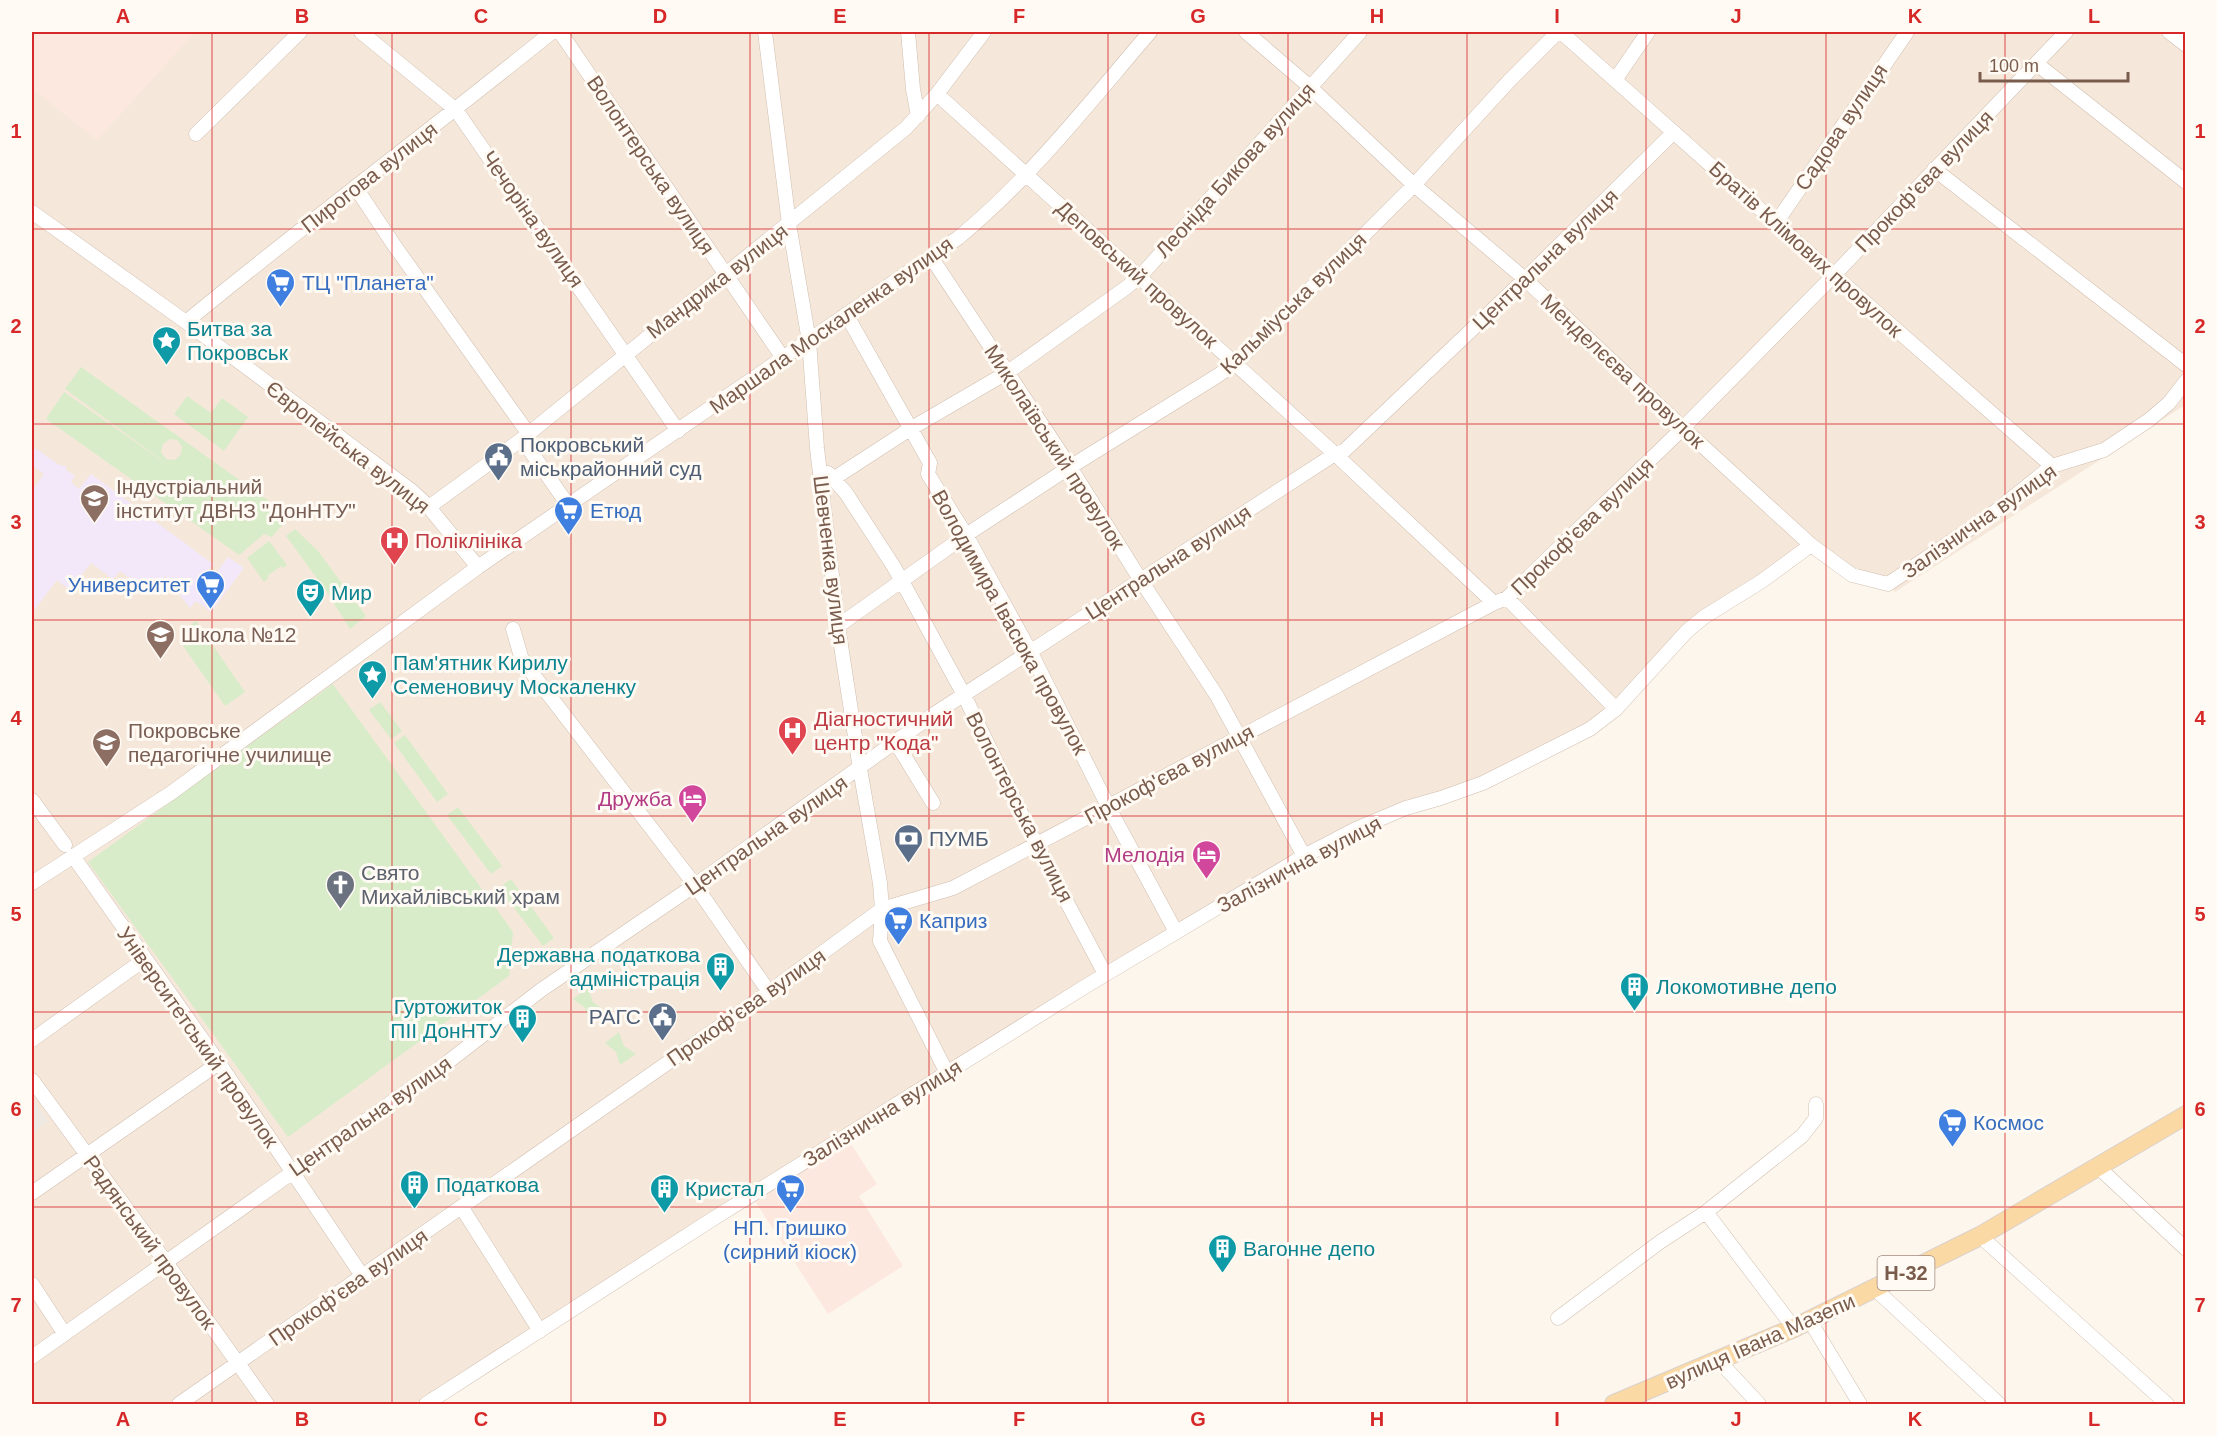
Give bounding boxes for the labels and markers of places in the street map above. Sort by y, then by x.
supermarket icon: ТЦ "Планета" [265,266,297,308]
place label: ТЦ "Планета" [302,271,434,294]
place label: Битва за Покровськ [187,317,289,364]
place icon: Битва за Покровськ [150,324,182,366]
place label: Покровський міськрайонний суд [520,433,702,480]
public building icon: Покровський міськрайонний суд [483,440,515,482]
place label: Індустріальний інститут ДВНЗ "ДонНТУ" [116,475,356,522]
school or university icon: Індустріальний інститут ДВНЗ "ДонНТУ" [79,482,111,524]
supermarket icon: Етюд [553,494,585,536]
place label: Етюд [590,499,641,522]
hospital icon: Поліклініка [378,524,410,566]
place label: Поліклініка [415,529,522,552]
supermarket icon: Университет [195,568,227,610]
place label: Университет [68,573,190,596]
theatre icon: Мир [294,576,326,618]
place label: Мир [331,581,372,604]
school or university icon: Школа №12 [144,618,176,660]
place label: Школа №12 [181,623,297,646]
place label: Пам'ятник Кирилу Семеновичу Москаленку [393,651,637,698]
place icon: Пам'ятник Кирилу Семеновичу Москаленку [356,658,388,700]
place label: Діагностичний центр "Кода" [814,707,953,754]
hospital icon: Діагностичний центр "Кода" [777,714,809,756]
place label: Покровське педагогічне училище [128,719,332,766]
school or university icon: Покровське педагогічне училище [91,726,123,768]
hotel icon: Дружба [677,782,709,824]
place label: Дружба [598,787,672,810]
bank icon: ПУМБ [892,822,924,864]
place label: ПУМБ [929,827,989,850]
hotel icon: Мелодія [1190,838,1222,880]
place label: Мелодія [1104,843,1185,866]
place label: Свято Михайлівський храм [361,861,560,908]
church icon: Свято Михайлівський храм [324,868,356,910]
supermarket icon: Каприз [882,904,914,946]
place label: Каприз [919,909,987,932]
place label: Державна податкова адміністрація [497,943,700,990]
building icon: Державна податкова адміністрація [705,950,737,992]
building icon: Локомотивне депо [1619,970,1651,1012]
place label: Локомотивне депо [1656,975,1837,998]
place label: Гуртожиток ПІІ ДонНТУ [390,995,503,1042]
public building icon: РАГС [646,1000,678,1042]
building icon: Гуртожиток ПІІ ДонНТУ [507,1002,539,1044]
place label: РАГС [589,1005,641,1028]
supermarket icon: Космос [1936,1106,1968,1148]
place label: Космос [1973,1111,2044,1134]
building icon: Податкова [399,1168,431,1210]
building icon: Кристал [648,1172,680,1214]
supermarket icon: НП. Гришко (сирний кіоск) [774,1172,806,1214]
place label: Податкова [436,1173,539,1196]
place label: Кристал [685,1177,764,1200]
place label: НП. Гришко (сирний кіоск) [723,1216,857,1263]
building icon: Вагонне депо [1206,1232,1238,1274]
place label: Вагонне депо [1243,1237,1375,1260]

